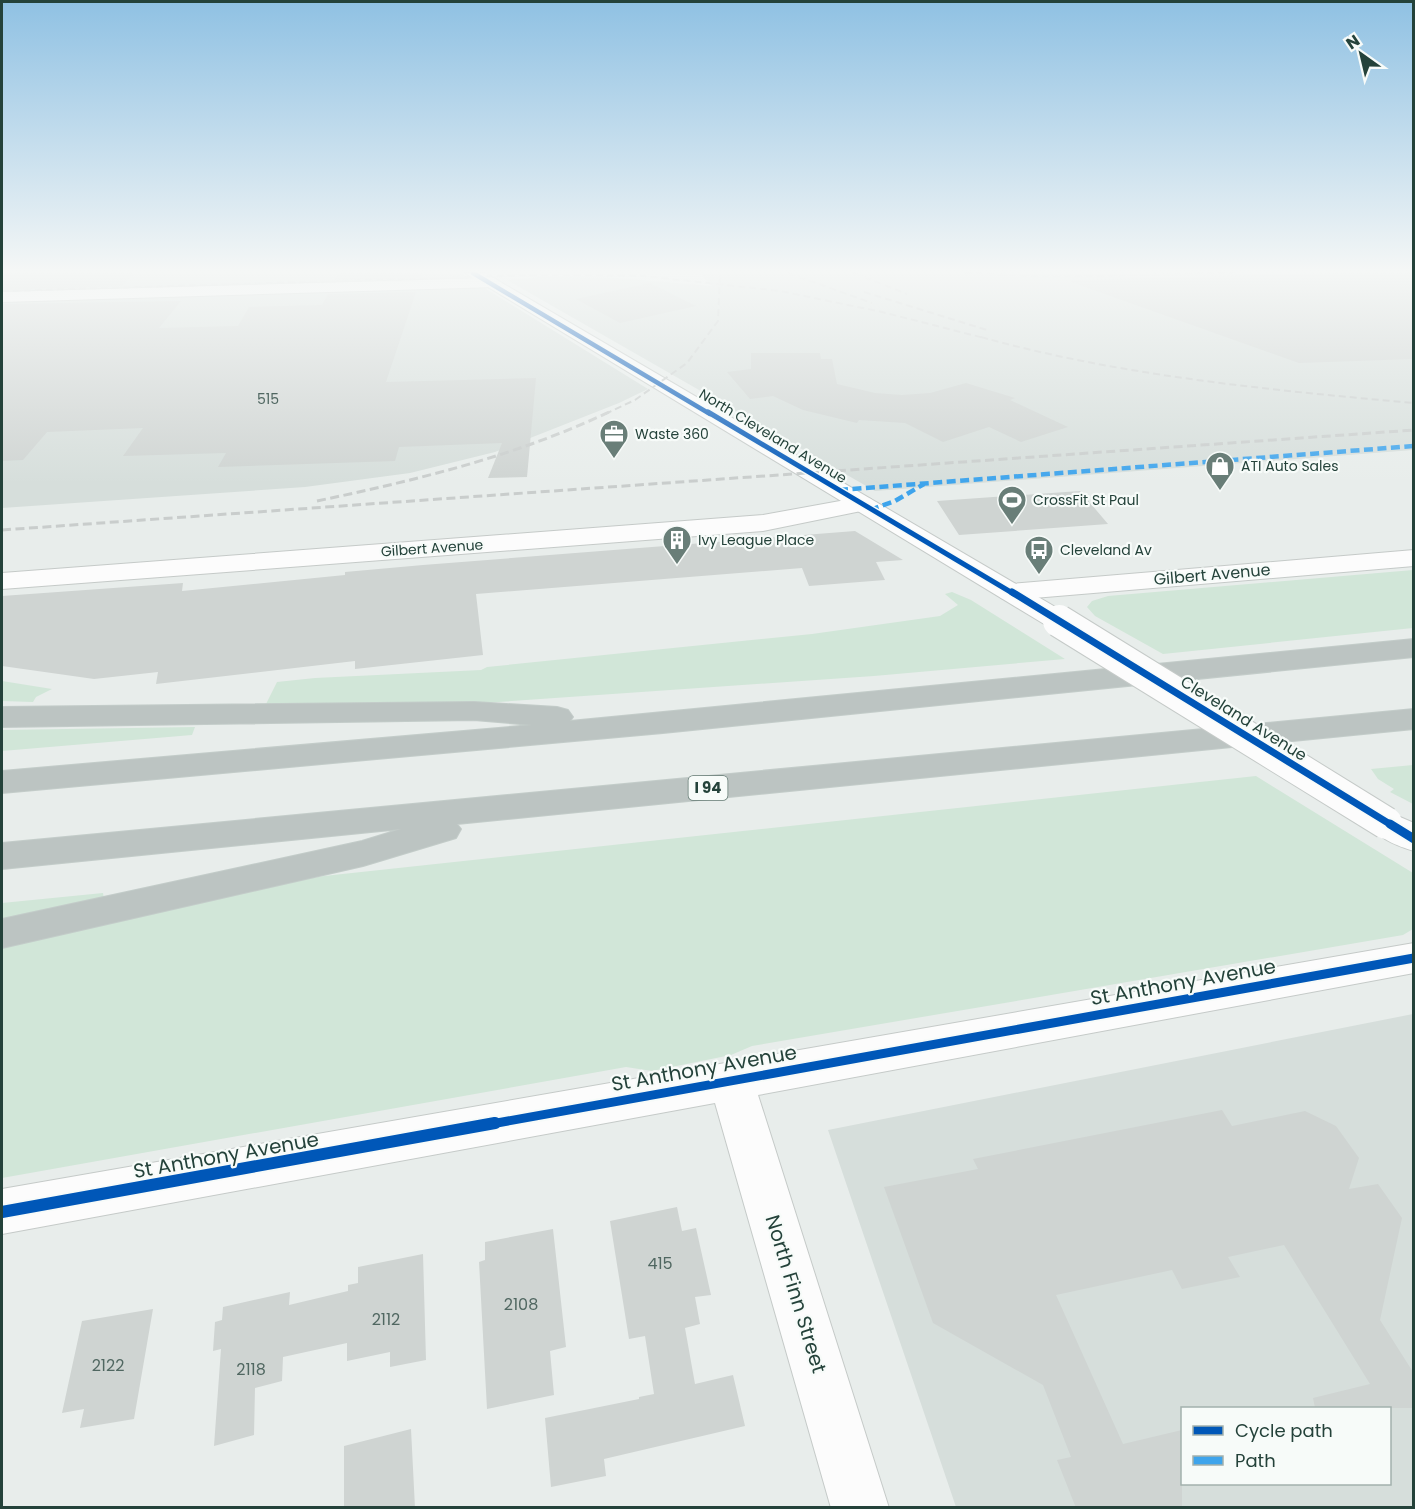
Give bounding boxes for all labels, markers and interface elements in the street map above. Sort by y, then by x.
north arrow [1331,24,1391,84]
text: N [1341,29,1364,55]
street label: North Cleveland Avenue [695,384,851,488]
house number: 515 [257,389,279,409]
office icon: Waste 360 [598,418,630,460]
place label: Waste 360 [635,424,709,444]
shop icon: ATI Auto Sales [1204,450,1236,492]
place label: ATI Auto Sales [1241,456,1339,476]
sports icon: CrossFit St Paul [996,484,1028,526]
place label: CrossFit St Paul [1033,490,1139,510]
building icon: Ivy League Place [661,524,693,566]
place label: Ivy League Place [698,530,814,550]
street label: Gilbert Avenue [380,534,484,562]
bus stop icon: Cleveland Av [1023,534,1055,576]
place label: Cleveland Av [1060,540,1152,560]
street label: Gilbert Avenue [1153,558,1272,591]
street label: Cleveland Avenue [1176,670,1311,767]
road number: I 94 [688,776,728,800]
street label: St Anthony Avenue [1088,952,1278,1012]
street label: St Anthony Avenue [609,1038,799,1098]
street label: St Anthony Avenue [131,1125,321,1185]
street label: North Finn Street [759,1211,833,1377]
house number: 415 [647,1252,673,1275]
house number: 2108 [504,1293,538,1316]
house number: 2112 [372,1308,400,1331]
house number: 2122 [92,1354,124,1377]
house number: 2118 [236,1358,266,1381]
legend [1181,1407,1391,1485]
text: Cycle path [1235,1418,1333,1443]
text: Path [1235,1448,1276,1473]

